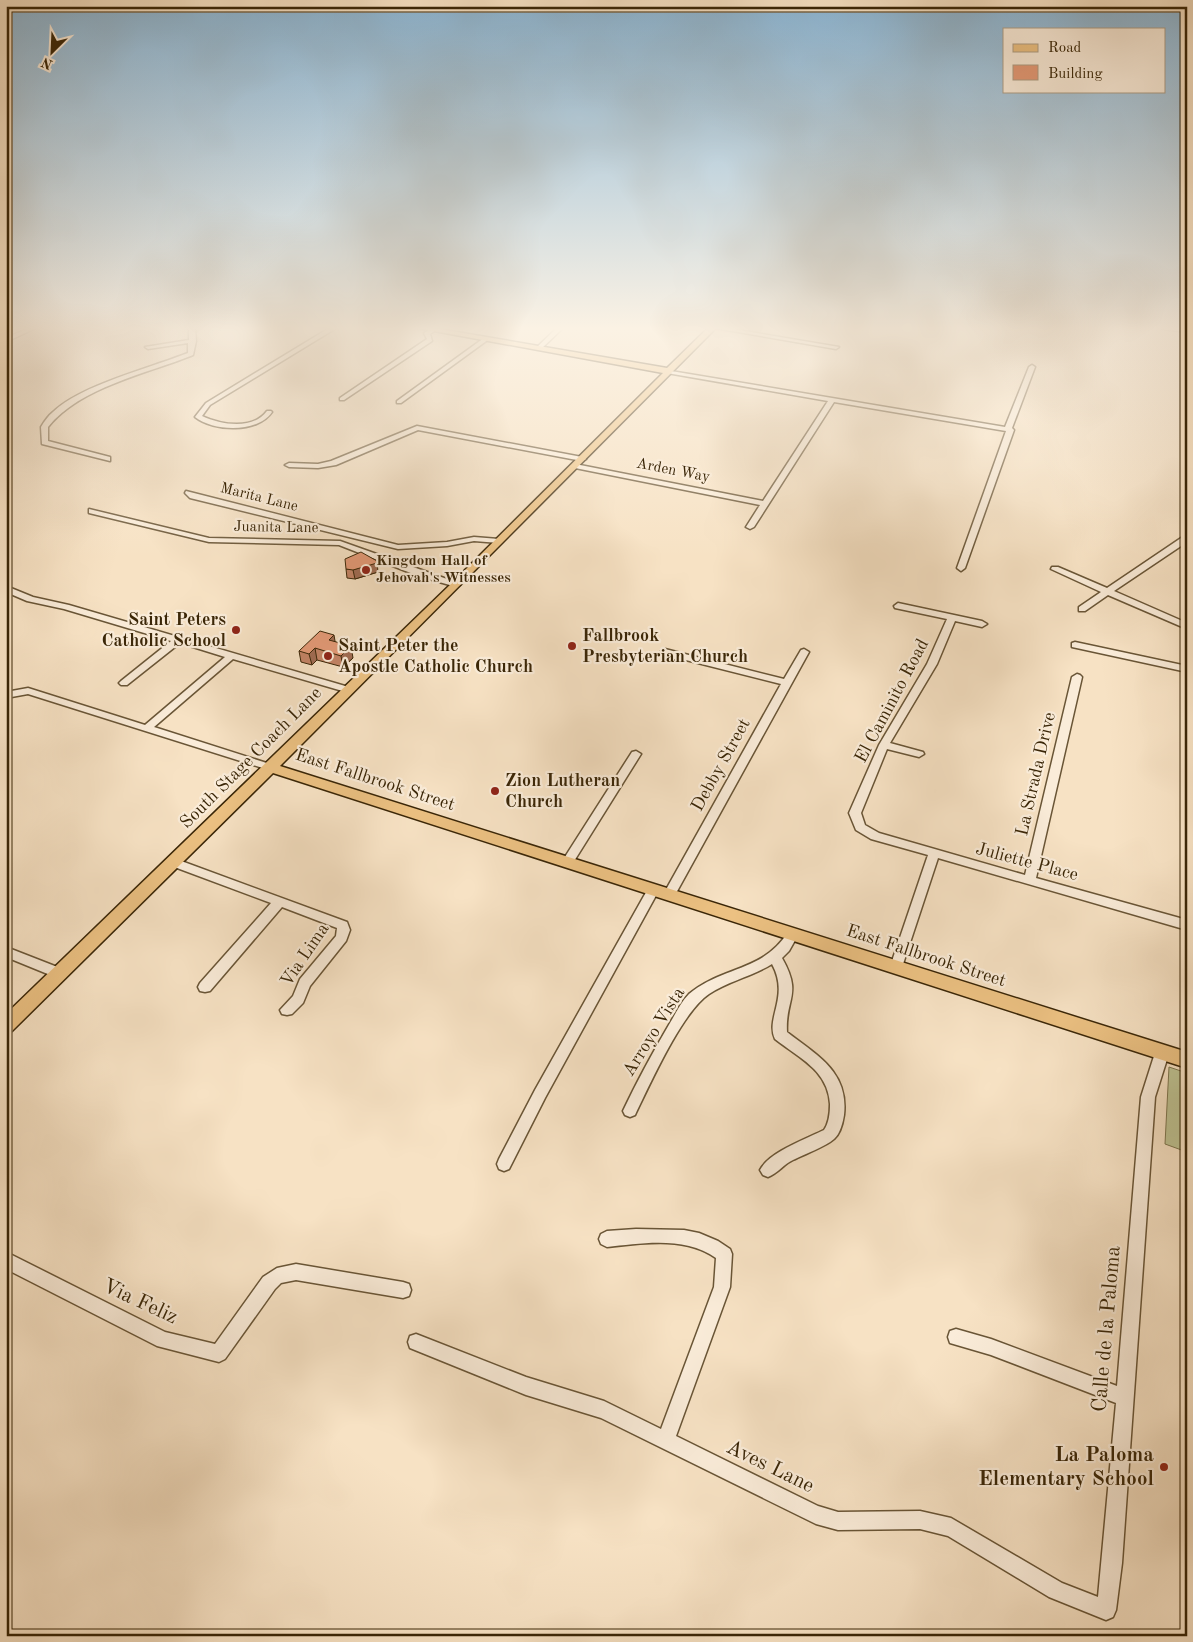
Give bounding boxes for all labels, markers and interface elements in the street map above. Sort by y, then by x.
north arrow [28,28,78,78]
legend [1003,28,1166,92]
text: Road [1048,41,1082,56]
text: N [39,54,55,72]
text: Building [1048,67,1103,82]
street label: Arden Way [635,457,711,485]
street label: Marita Lane [219,481,299,515]
street label: Juanita Lane [233,520,319,536]
place label: Kingdom Hall of Jehovah's Witnesses [376,554,511,586]
marker: Kingdom Hall of Jehovah's Witnesses [360,564,372,576]
place label: Saint Peters Catholic School [102,611,226,650]
marker: Saint Peters Catholic School [230,624,242,636]
place label: Fallbrook Presbyterian Church [582,627,748,666]
street label: El Caminito Road [852,636,932,766]
place label: Saint Peter the Apostle Catholic Church [338,637,533,676]
marker: Fallbrook Presbyterian Church [566,640,578,652]
marker: Saint Peter the Apostle Catholic Church [322,650,334,662]
street label: South Stage Coach Lane [177,684,325,832]
street label: La Strada Drive [1013,710,1059,838]
street label: Debby Street [688,716,754,814]
street label: East Fallbrook Street [293,746,457,814]
place label: Zion Lutheran Church [505,772,620,811]
marker: Zion Lutheran Church [489,785,501,797]
street label: Juliette Place [974,840,1080,884]
street label: Via Lima [277,920,333,990]
street label: East Fallbrook Street [844,922,1008,990]
street label: Arroyo Vista [620,984,688,1080]
street label: Calle de la Paloma [1089,1245,1125,1413]
street label: Via Feliz [99,1276,181,1328]
street label: Aves Lane [723,1437,817,1497]
place label: La Paloma Elementary School [978,1445,1154,1490]
marker: La Paloma Elementary School [1158,1461,1170,1473]

